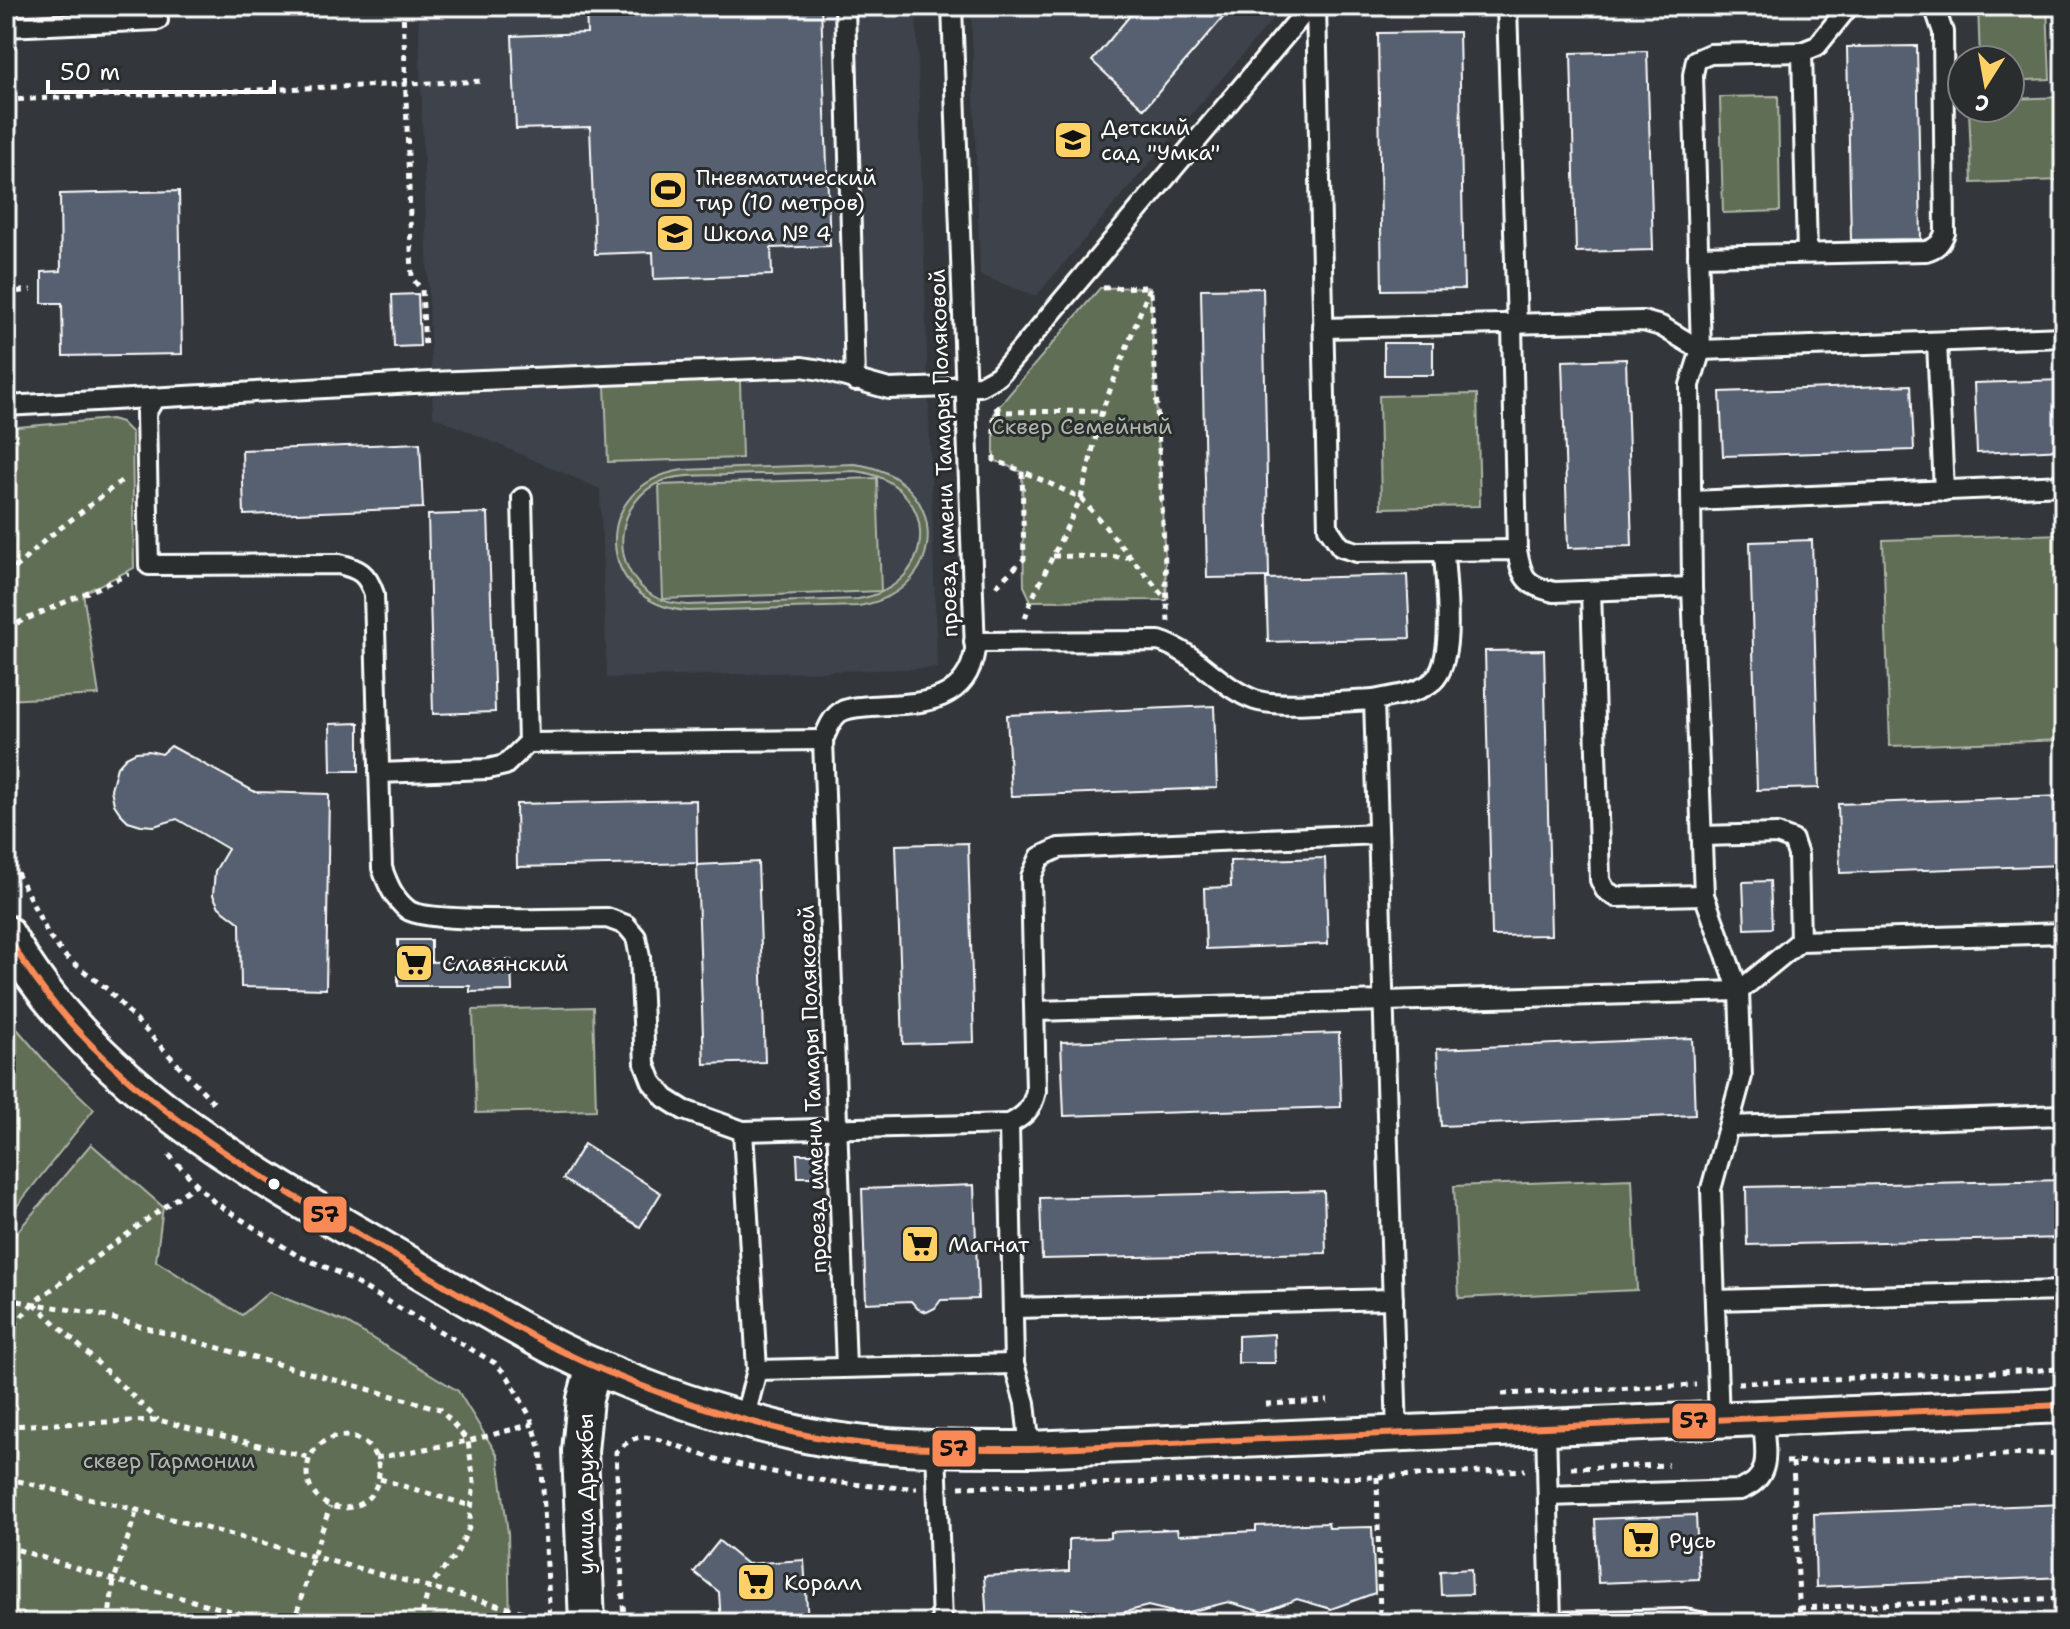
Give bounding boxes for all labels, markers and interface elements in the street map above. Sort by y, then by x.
scale bar [48,44,274,94]
north arrow [1946,44,2026,124]
text: 50 m [60,56,120,88]
text: С [1973,88,1992,119]
place label: Детский сад "Умка" [1101,113,1220,167]
school or university icon: Детский сад "Умка" [1052,119,1094,161]
place label: Пневматический тир (10 метров) [696,163,877,217]
sports icon: Пневматический тир (10 метров) [647,169,689,211]
school or university icon: Школа № 4 [654,212,696,254]
place label: Школа № 4 [703,219,831,248]
street label: проезд имени Тамары Поляковой [923,268,964,638]
park label: Сквер Семейный [992,412,1172,441]
street label: проезд имени Тамары Поляковой [792,904,833,1274]
supermarket icon: Славянский [393,942,435,984]
place label: Славянский [442,949,569,978]
unlabelled marker [266,1176,282,1192]
line badge: 57 [302,1195,348,1234]
text: 57 [311,1200,339,1229]
supermarket icon: Магнат [899,1223,941,1265]
place label: Магнат [948,1230,1030,1259]
line badge: 57 [1671,1402,1717,1440]
text: 57 [1680,1406,1708,1435]
street label: улица Дружбы [571,1413,600,1575]
line badge: 57 [931,1429,977,1468]
text: 57 [940,1434,968,1463]
park label: сквер Гармонии [83,1446,255,1475]
supermarket icon: Русь [1620,1519,1662,1561]
place label: Русь [1669,1526,1716,1555]
supermarket icon: Коралл [735,1561,777,1603]
place label: Коралл [784,1568,862,1597]

